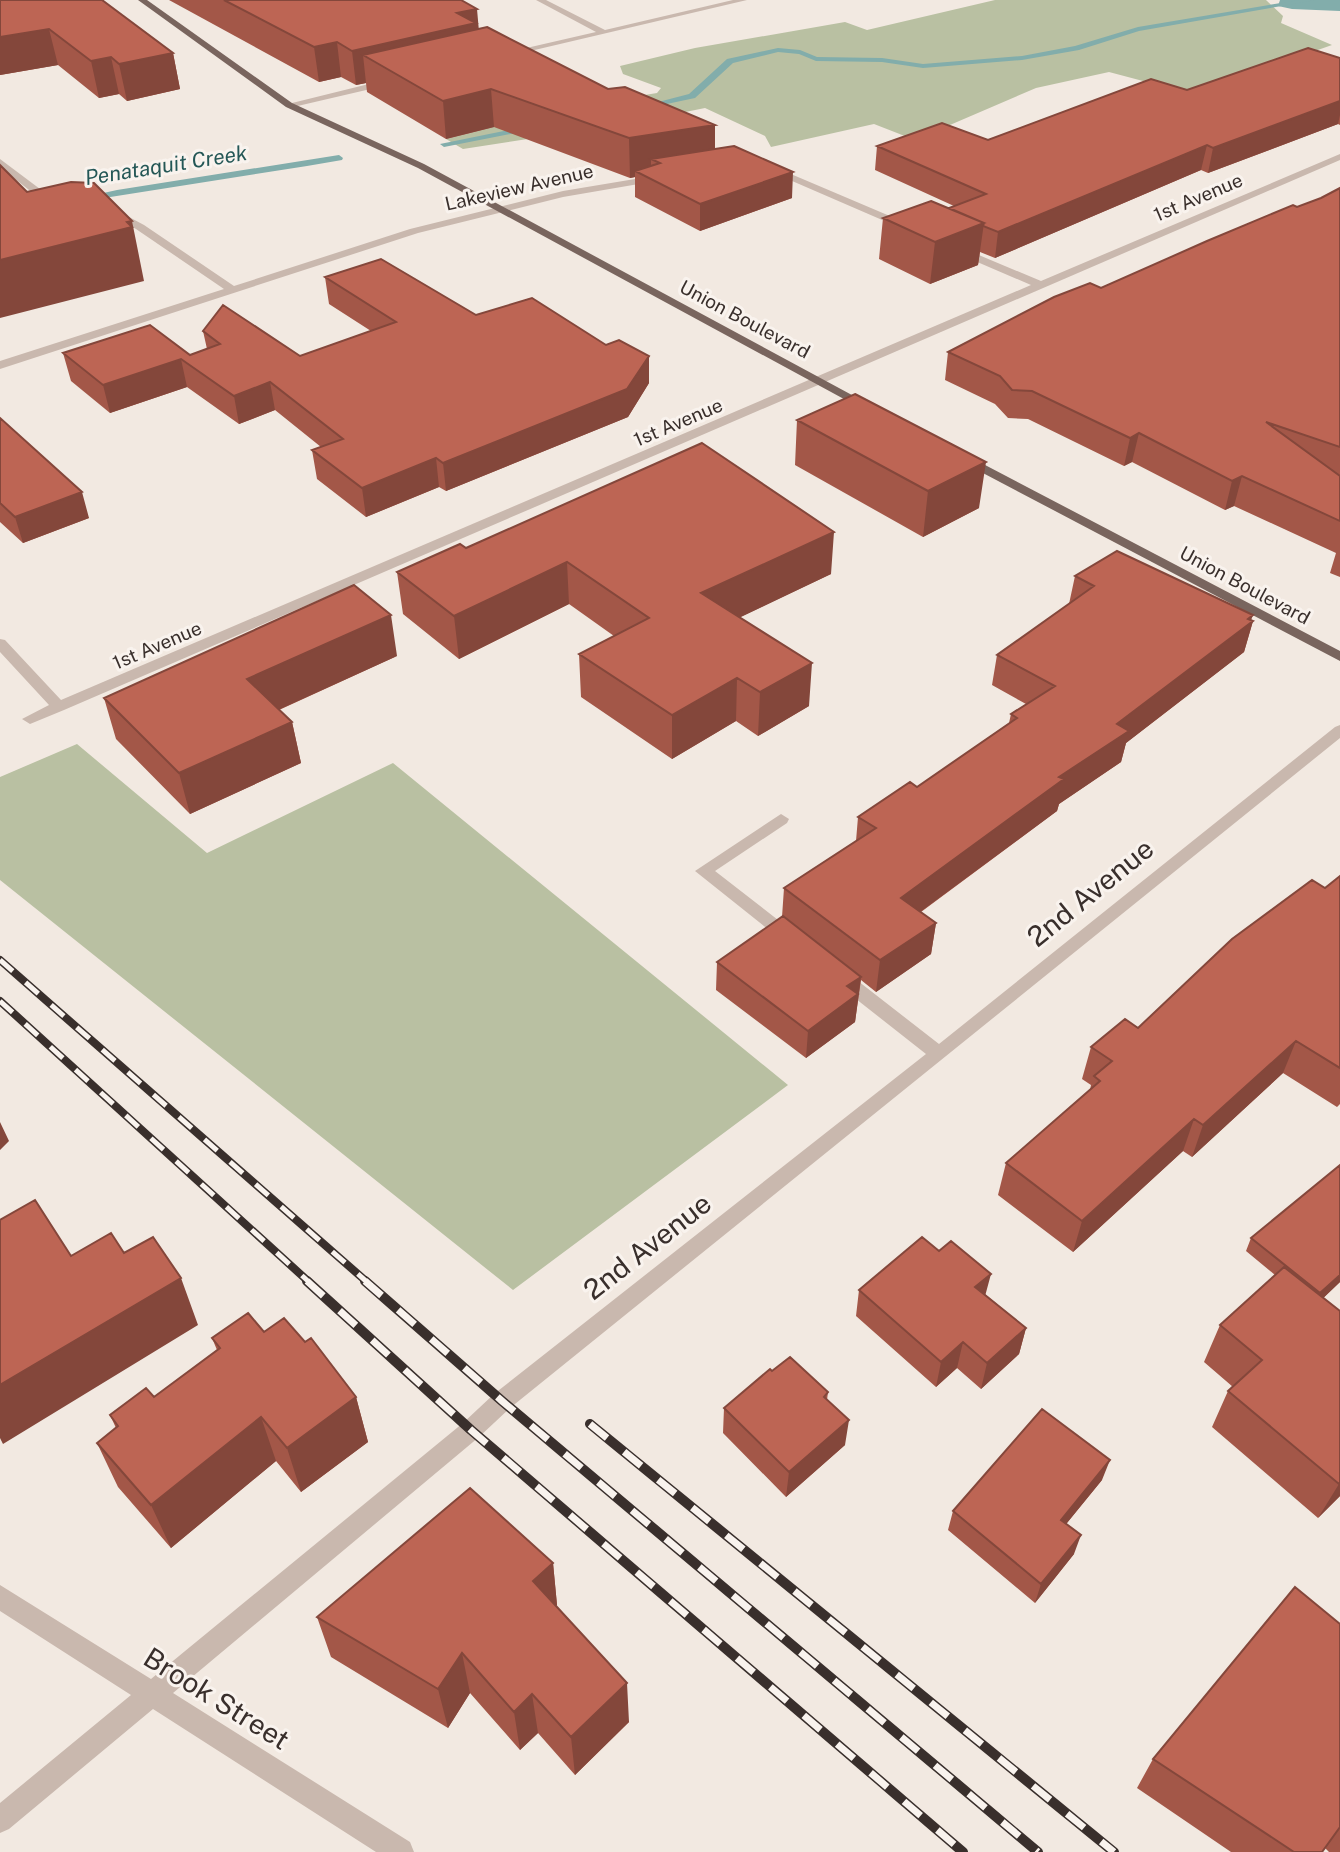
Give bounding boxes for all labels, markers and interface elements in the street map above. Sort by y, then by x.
water label: Penataquit Creek [83,140,249,190]
street label: Lakeview Avenue [443,159,595,215]
street label: 1st Avenue [1150,168,1246,226]
street label: Union Boulevard [676,275,814,363]
street label: 1st Avenue [630,393,726,451]
street label: Union Boulevard [1176,541,1314,629]
street label: 1st Avenue [109,616,205,674]
street label: 2nd Avenue [1020,831,1160,953]
street label: 2nd Avenue [577,1186,717,1306]
street label: Brook Street [138,1640,296,1756]

